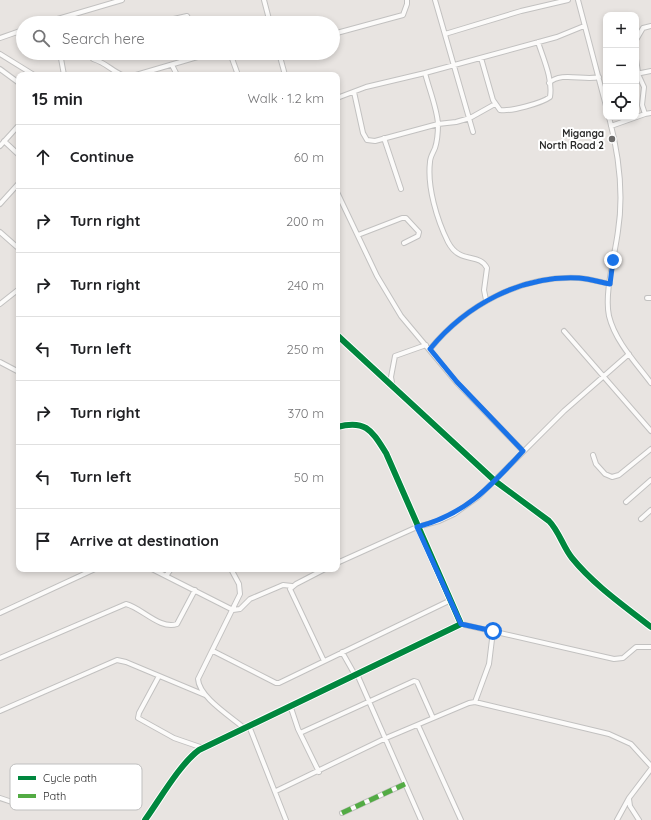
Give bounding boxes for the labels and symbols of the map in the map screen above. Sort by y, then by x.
place label: Miganga North Road 2 [539,127,604,152]
marker: Miganga North Road 2 [607,134,617,144]
route end [604,251,622,269]
route start [484,622,502,640]
legend [10,764,142,810]
text: Cycle path [43,771,97,785]
text: Path [43,789,66,803]

